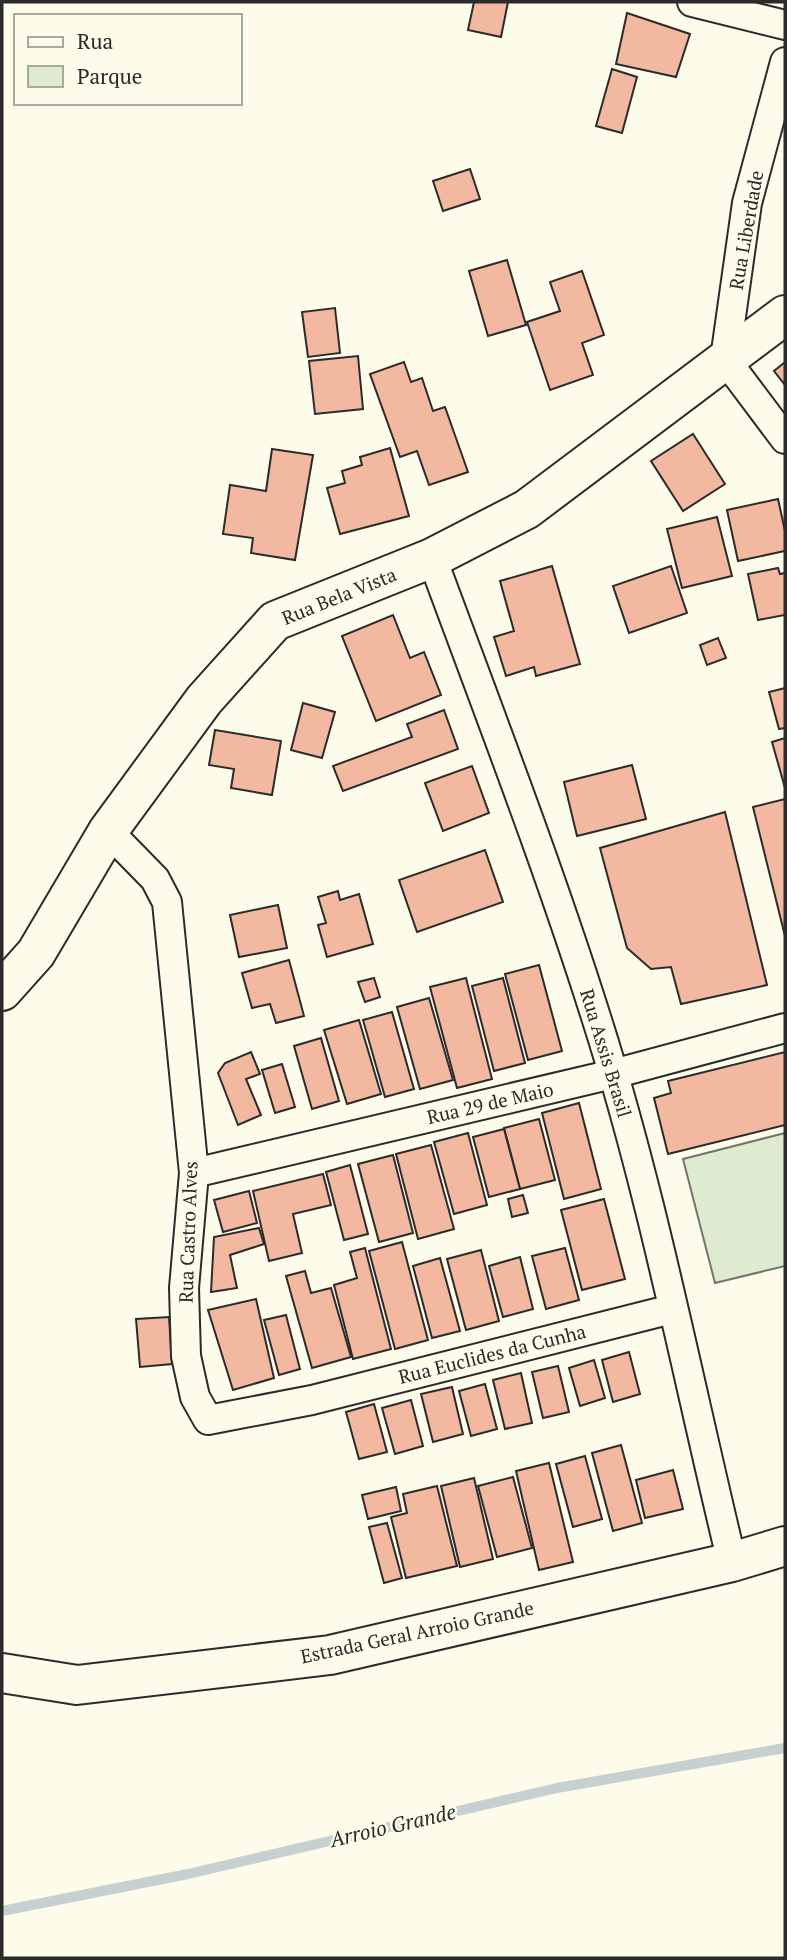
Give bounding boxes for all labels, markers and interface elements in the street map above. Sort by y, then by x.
legend [14,14,242,105]
text: Rua [77,27,113,55]
text: Parque [77,62,142,90]
street label: Rua Liberdade [723,168,768,292]
street label: Rua Bela Vista [278,561,400,630]
street label: Rua Assis Brasil [575,986,638,1120]
street label: Rua 29 de Maio [424,1076,556,1129]
street label: Rua Castro Alves [173,1161,202,1303]
street label: Rua Euclides da Cunha [396,1318,589,1389]
street label: Estrada Geral Arroio Grande [298,1595,536,1668]
water label: Arroio Grande [325,1797,459,1854]

